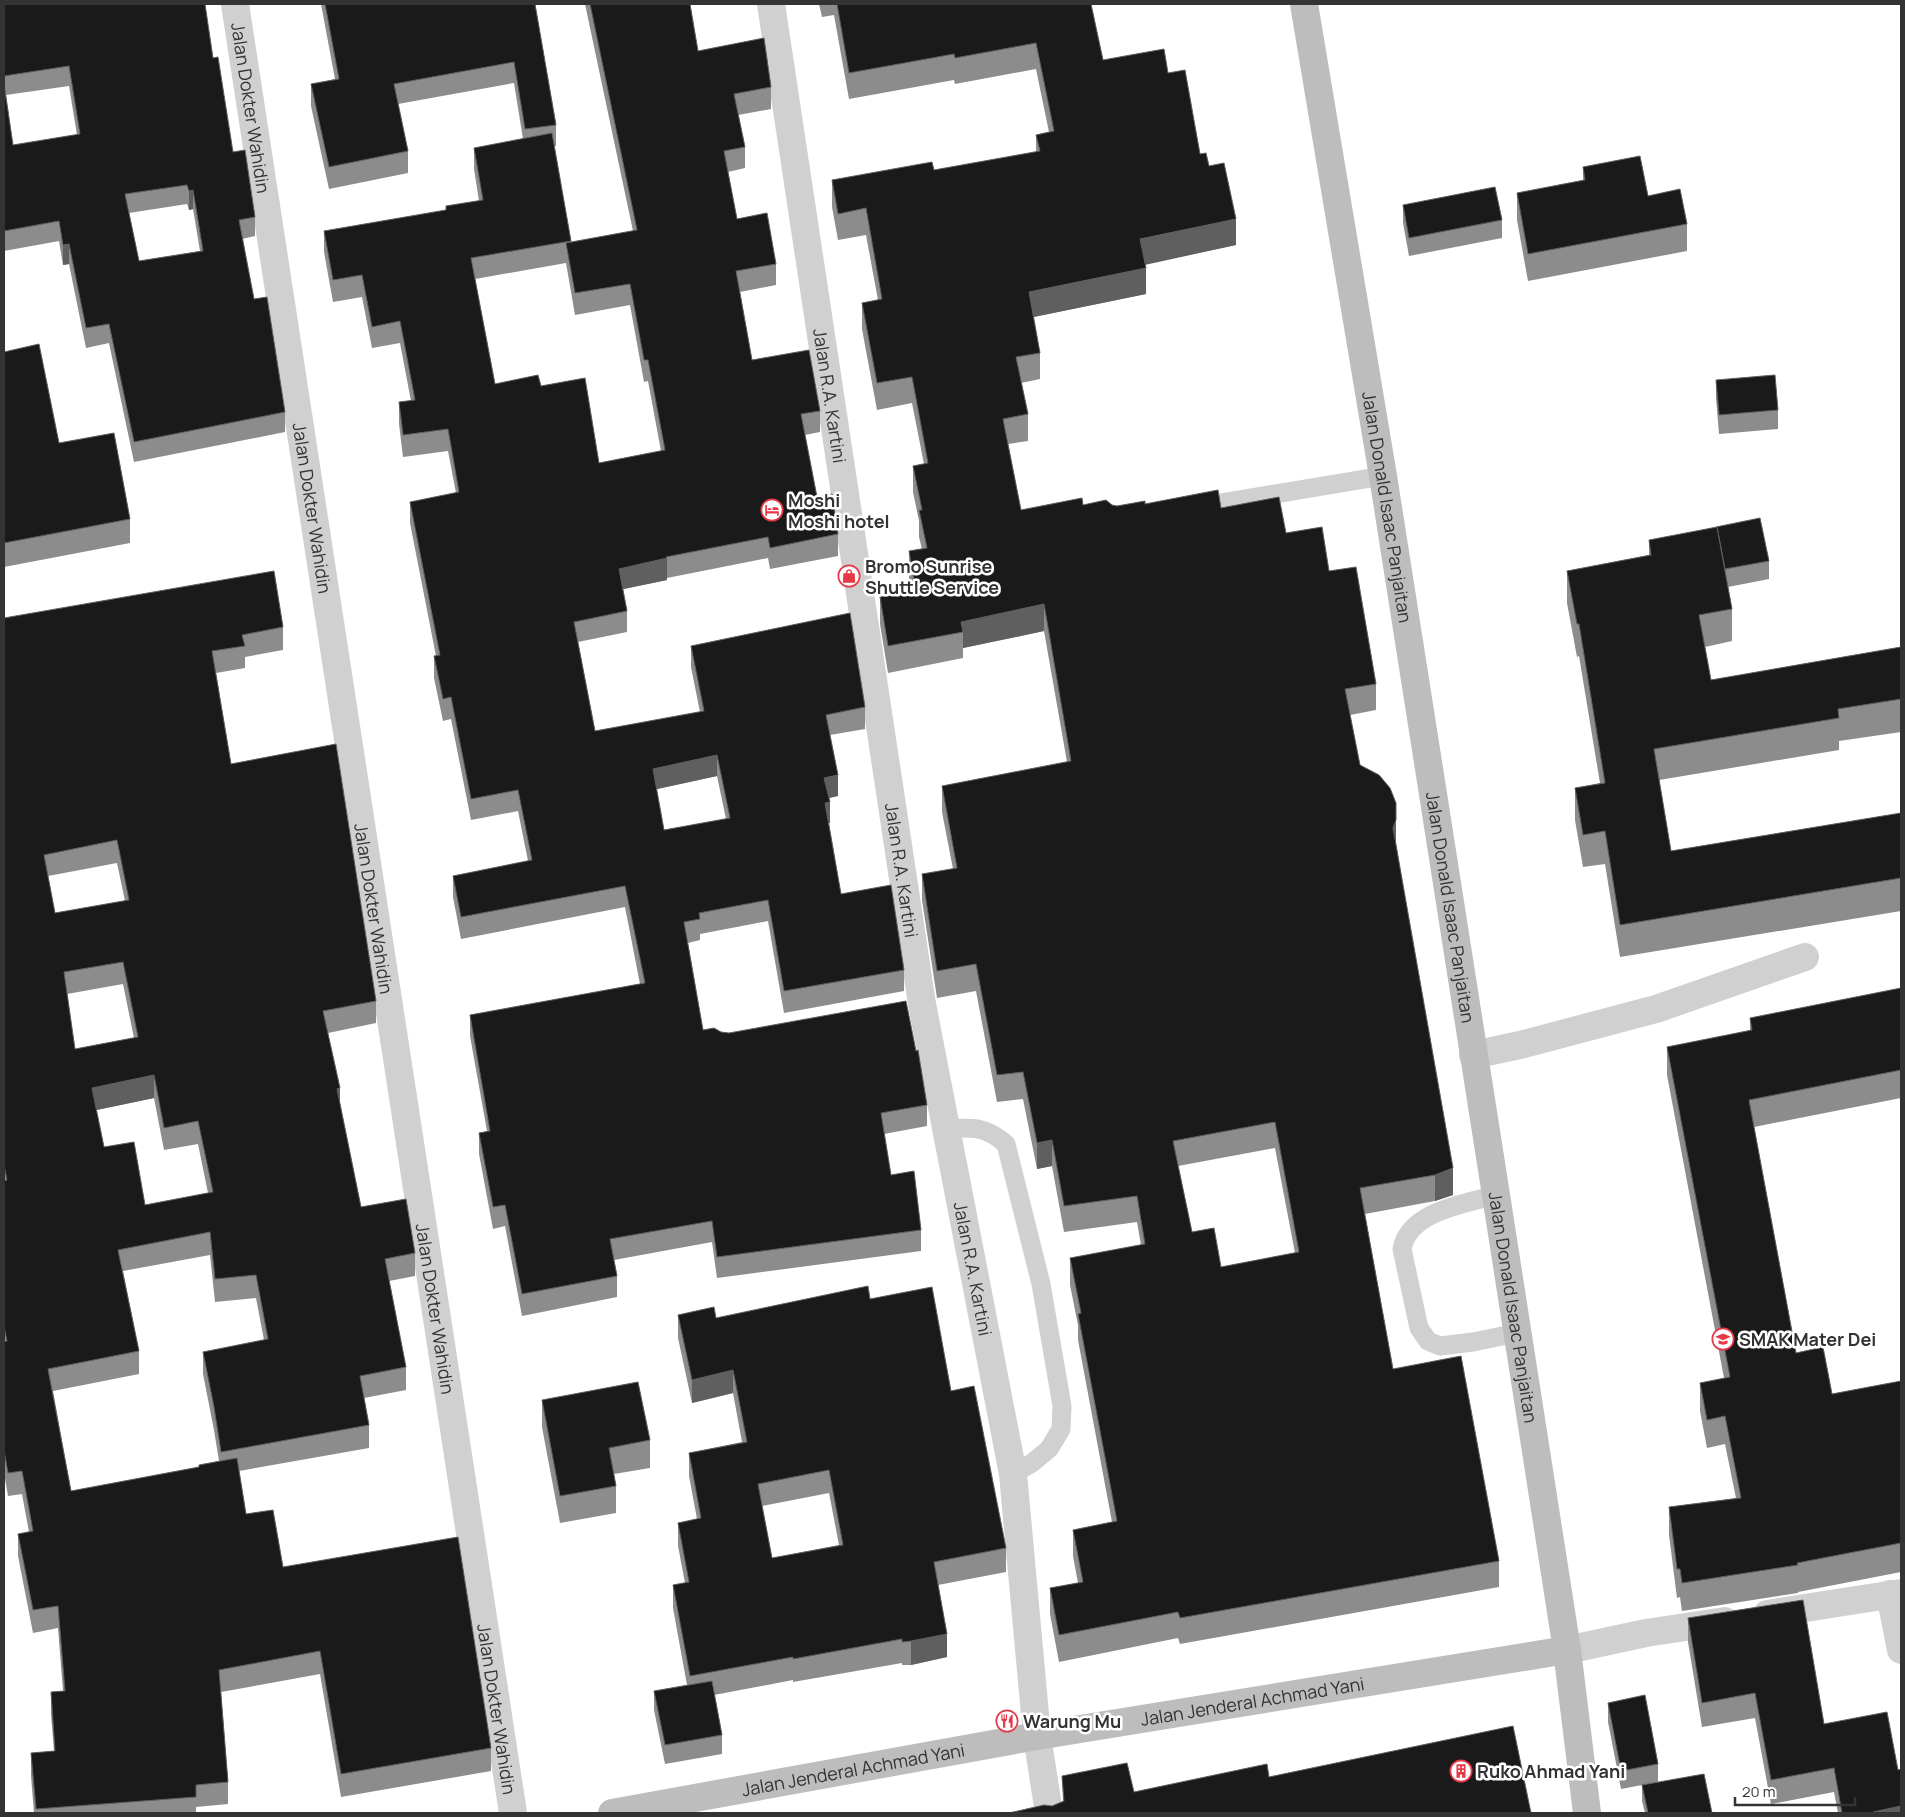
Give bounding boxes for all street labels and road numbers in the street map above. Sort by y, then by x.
street label: Jalan Dokter Wahidin [226,21,276,195]
street label: Jalan R.A. Kartini [808,327,852,465]
street label: Jalan Donald Isaac Panjaitan [1357,390,1418,624]
street label: Jalan Dokter Wahidin [287,421,337,595]
street label: Jalan Donald Isaac Panjaitan [1421,790,1481,1025]
street label: Jalan R.A. Kartini [880,801,924,939]
street label: Jalan Dokter Wahidin [349,821,399,995]
street label: Jalan Donald Isaac Panjaitan [1484,1190,1543,1425]
street label: Jalan R.A. Kartini [949,1200,998,1338]
street label: Jalan Dokter Wahidin [411,1222,460,1396]
street label: Jalan Dokter Wahidin [472,1622,522,1796]
street label: Jalan Jenderal Achmad Yani [1139,1671,1366,1731]
street label: Jalan Jenderal Achmad Yani [740,1737,967,1801]

